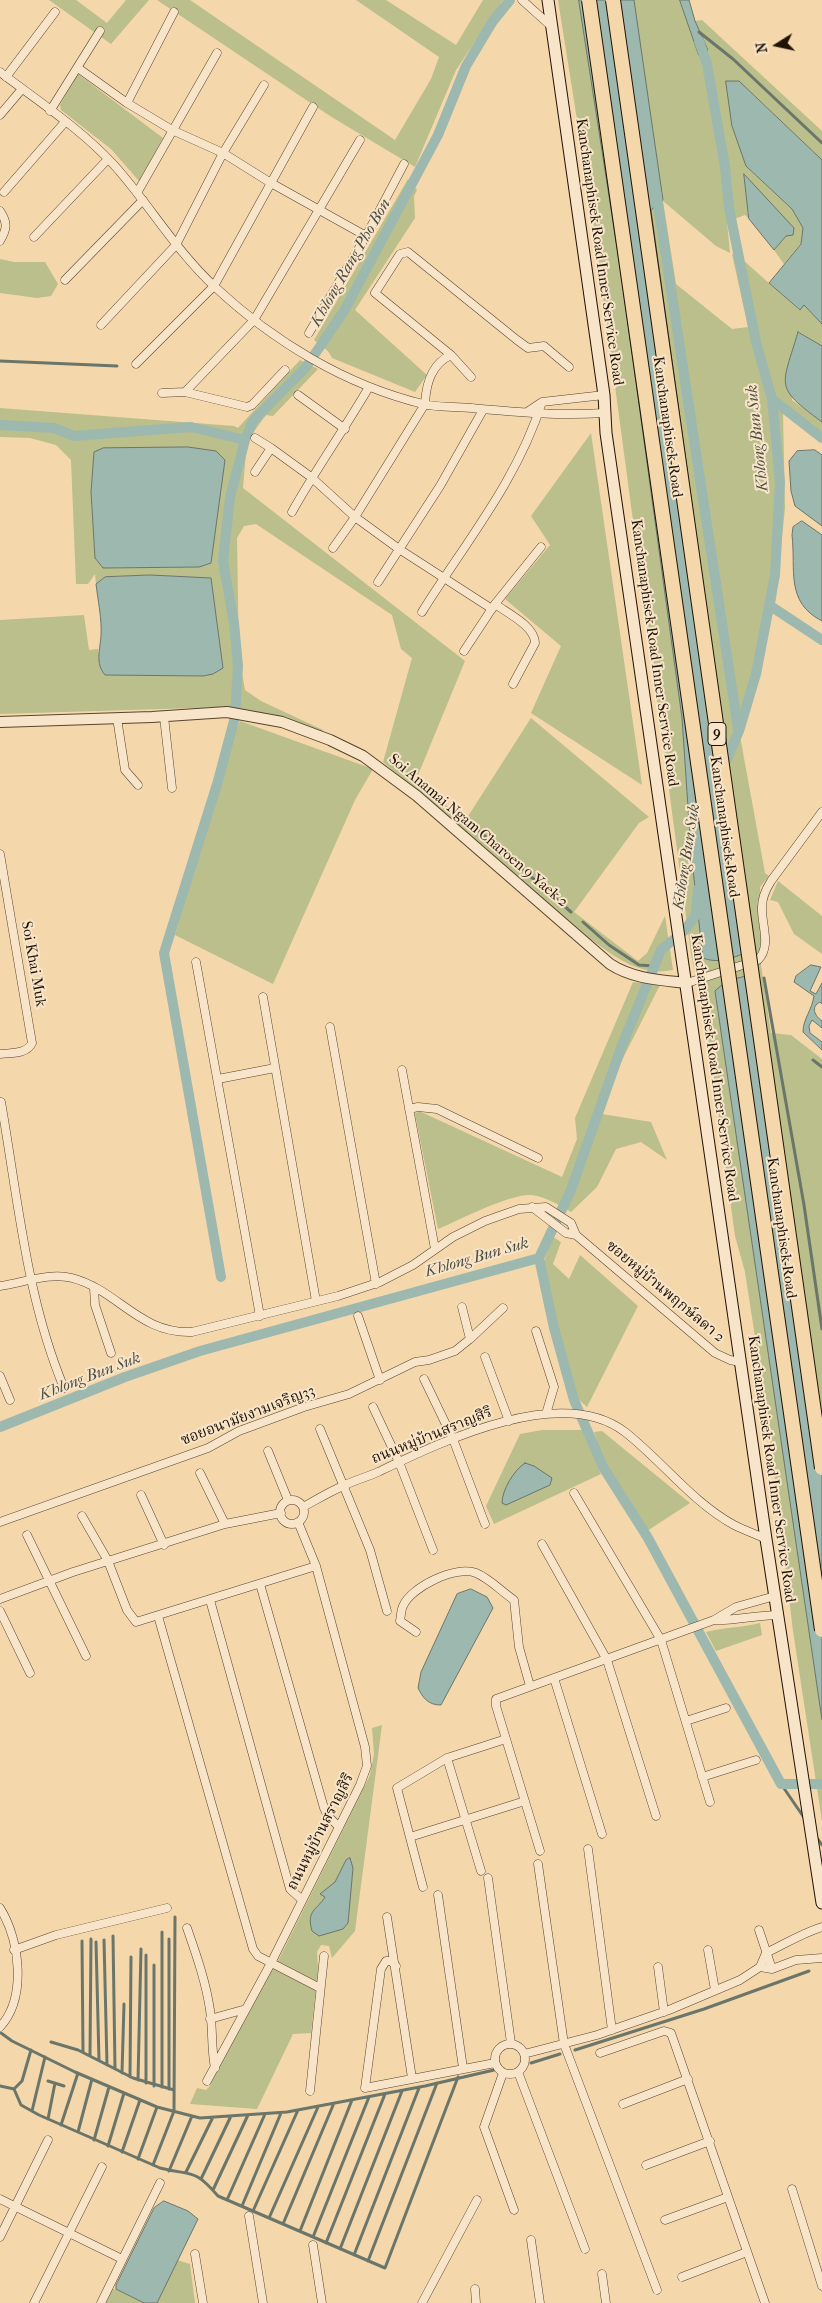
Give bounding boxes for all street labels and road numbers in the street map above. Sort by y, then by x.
street label: Kanchanaphisek Road Inner Service Road [571,117,627,387]
street label: Kanchanaphisek Road [648,355,686,499]
street label: Kanchanaphisek Road Inner Service Road [626,518,682,788]
road number: 9 [708,722,726,746]
street label: Soi Anamai Ngam Charoen 9 Yaek 2 [385,751,571,911]
street label: Kanchanaphisek Road [705,755,743,899]
street label: Soi Khai Muk [17,920,49,1008]
street label: Kanchanaphisek Road Inner Service Road [686,933,742,1203]
street label: Kanchanaphisek Road [762,1156,800,1300]
street label: ซอยหมู่บ้านพฤกษ์ลดา 2 [602,1237,728,1347]
street label: Kanchanaphisek Road Inner Service Road [743,1334,799,1604]
street label: ซอยอนามัยงามเจริญ33 [178,1382,318,1450]
street label: ถนนหมู่บ้านสราญสิริ [369,1404,495,1468]
street label: ถนนหมู่บ้านสราญสิริ [284,1771,358,1893]

